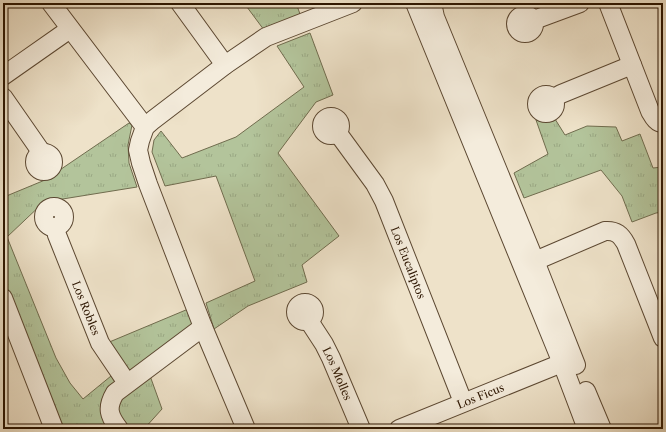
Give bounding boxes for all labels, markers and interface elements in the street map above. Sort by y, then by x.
street label: Los Eucaliptos [388,225,429,301]
street label: Los Robles [69,279,103,338]
street label: Los Molles [320,345,355,403]
street label: Los Ficus [455,380,506,412]

